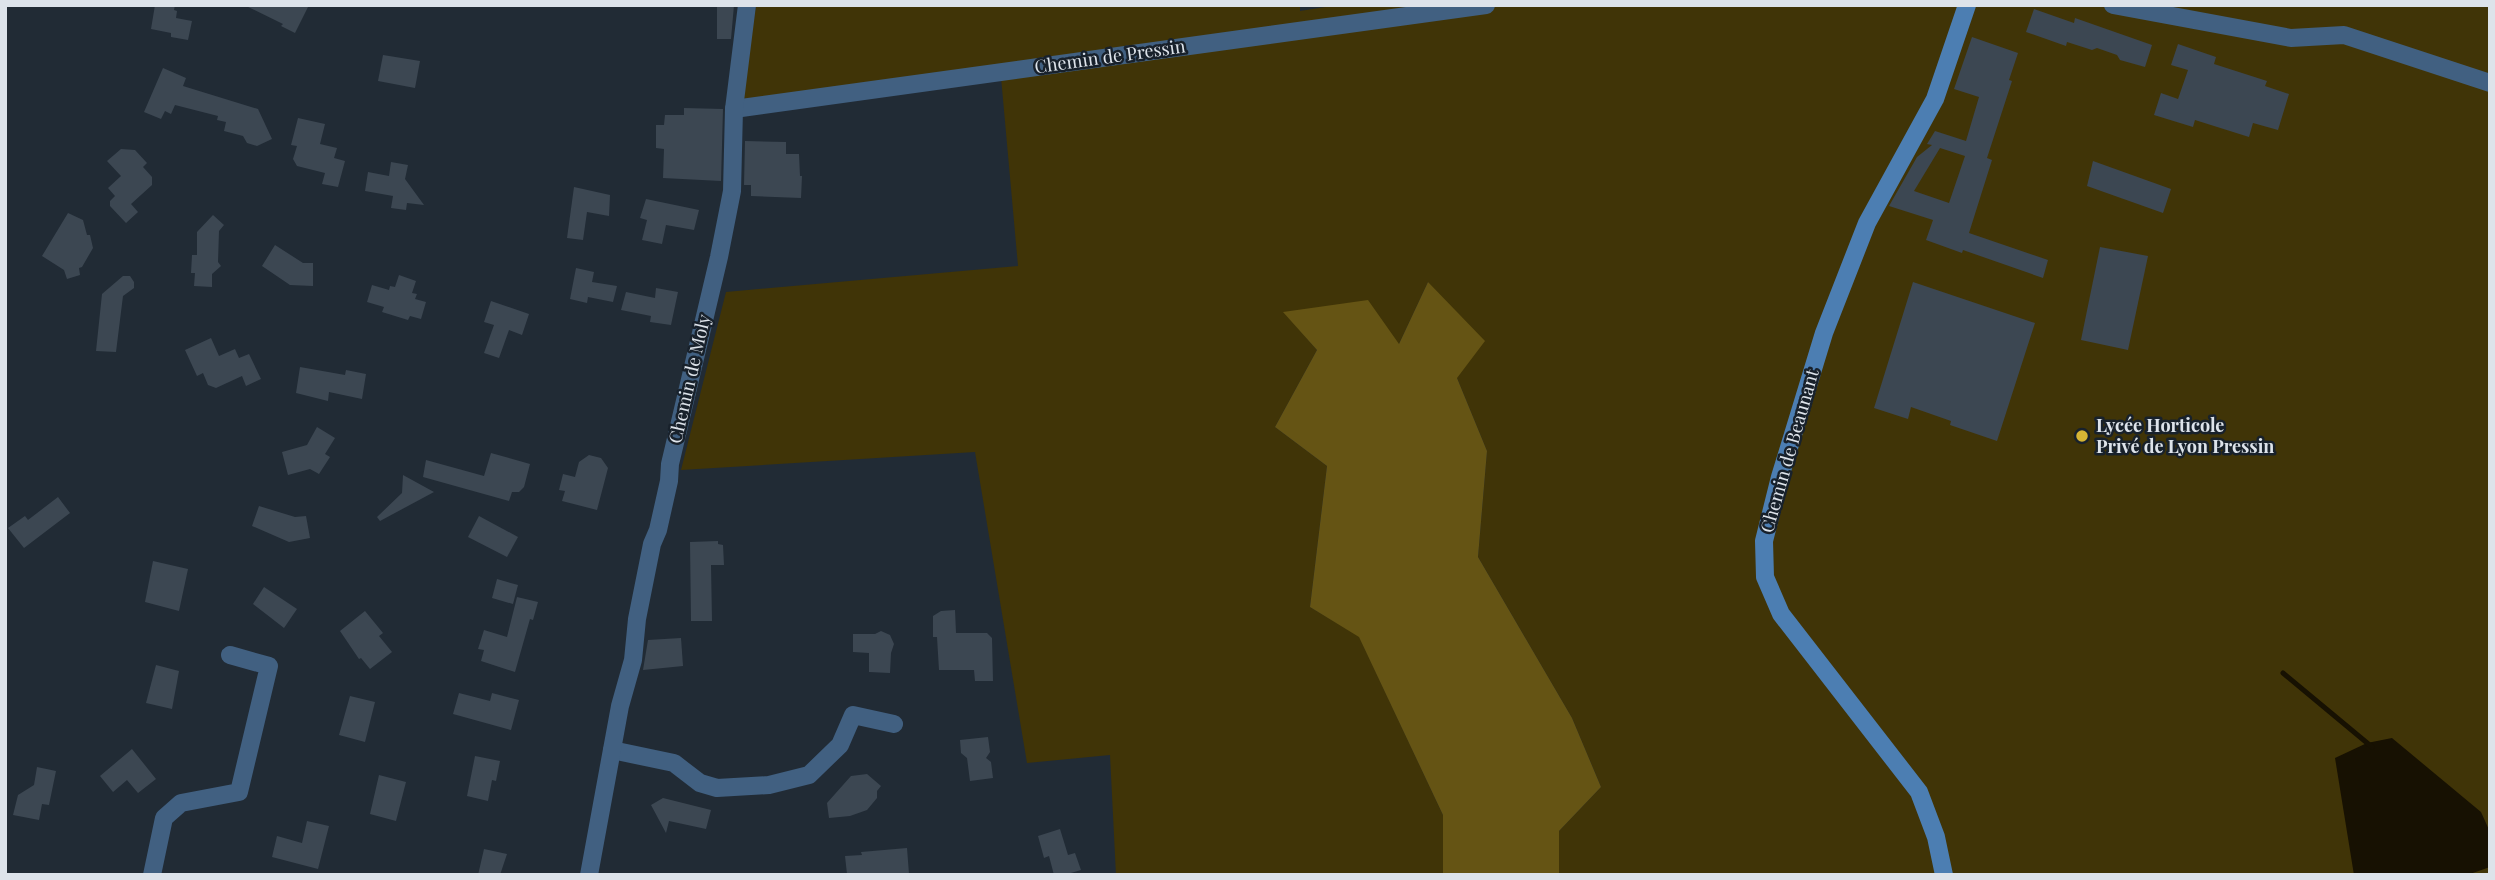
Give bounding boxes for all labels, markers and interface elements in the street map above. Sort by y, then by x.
street label: Chemin de Pressin [1033,34,1187,78]
street label: Chemin de Moly [663,312,716,446]
street label: Chemin de Beaunant [1754,366,1824,535]
place label: Lycée Horticole Privé de Lyon Pressin [2096,413,2274,458]
marker: Lycée Horticole Privé de Lyon Pressin [2074,428,2090,444]

